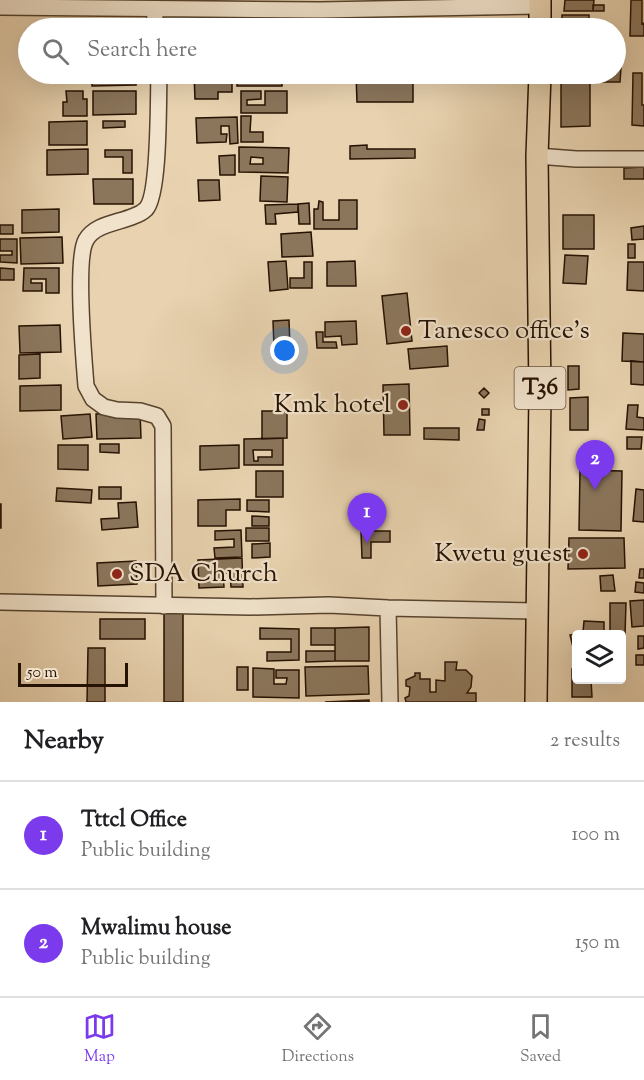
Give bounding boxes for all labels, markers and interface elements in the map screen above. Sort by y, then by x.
search box [18,18,626,84]
icon: search [39,35,72,68]
text: Search here [87,35,197,67]
place label: Tanesco office's [418,313,590,350]
marker: Tanesco office's [399,324,413,338]
your location [270,336,299,365]
road number: T36 [514,367,566,409]
place label: Kmk hotel [274,387,391,424]
marker: Kmk hotel [396,398,410,412]
pin: 2 [576,440,614,490]
pin: 1 [348,494,386,543]
place label: Kwetu guest [435,536,571,573]
marker: Kwetu guest [576,547,590,561]
place label: SDA Church [129,556,278,593]
marker: SDA Church [110,567,124,581]
map controls [572,630,626,684]
button: layers [572,630,626,684]
scale bar [18,660,128,688]
text: 50 m [27,662,58,685]
text: Nearby [24,723,104,760]
text: 2 results [550,727,620,756]
text: Tttcl Office [81,805,187,837]
text: 1 [40,821,47,850]
text: 100 m [571,821,620,850]
text: Public building [81,837,211,866]
text: Mwalimu house [81,913,232,945]
text: 2 [39,929,48,958]
text: 150 m [575,929,620,958]
text: Public building [81,945,211,974]
tab: Map [83,1010,116,1069]
tab: Directions [282,1010,354,1069]
tab: Saved [520,1010,561,1069]

